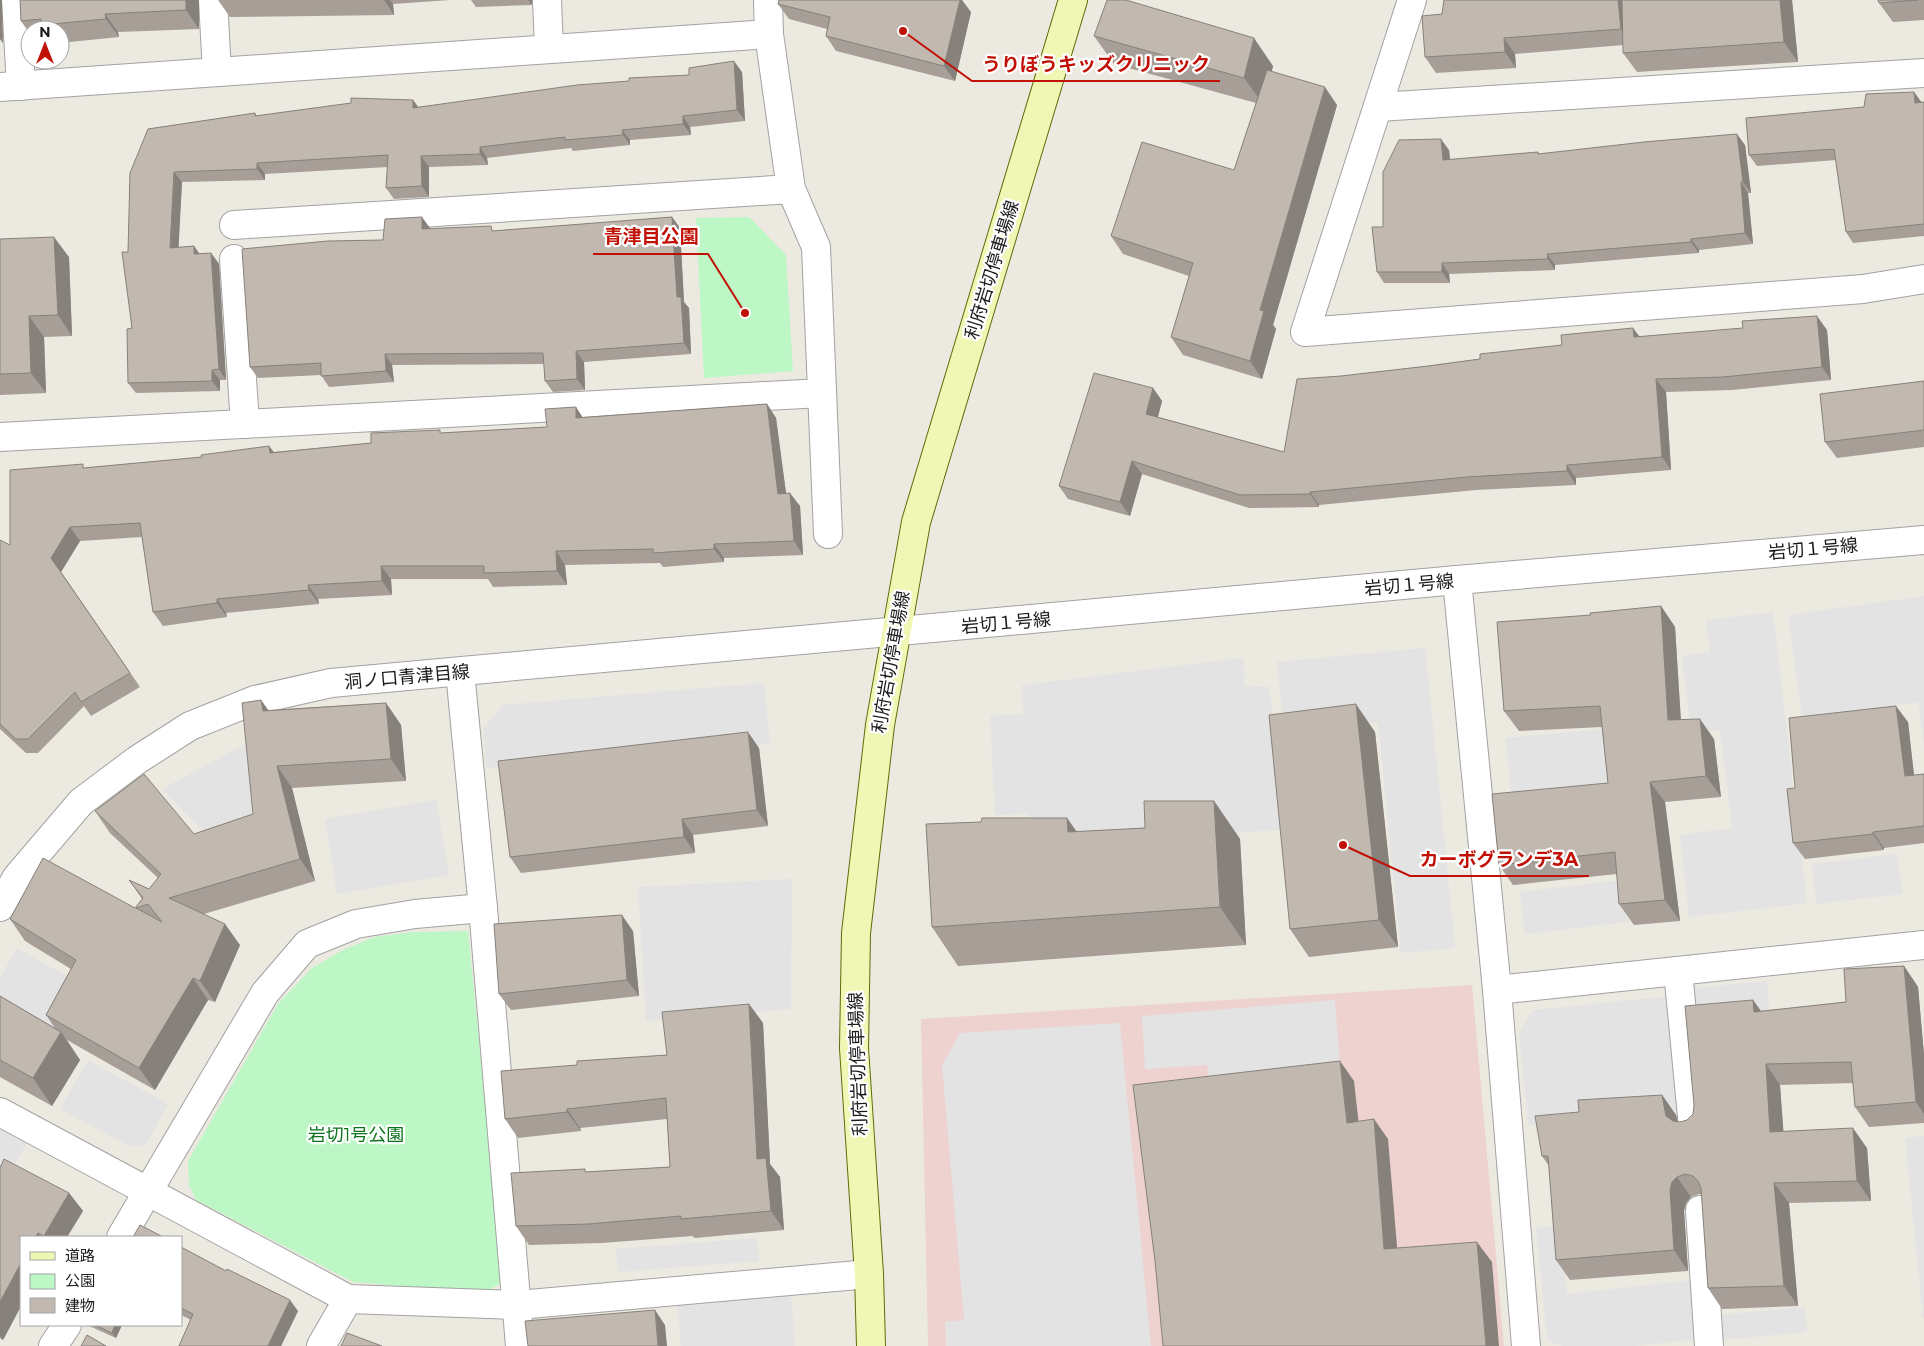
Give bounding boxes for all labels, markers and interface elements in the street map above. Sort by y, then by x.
north arrow [20,20,70,70]
text: N [39,23,51,41]
callout: うりぼうキッズクリニック [972,47,1220,81]
text: うりぼうキッズクリニック [982,53,1210,76]
street label: 利府岩切停車場線 [960,198,1024,342]
callout: 青津目公園 [593,220,708,254]
text: 青津目公園 [603,225,699,248]
street label: 岩切１号線 [1767,534,1859,564]
street label: 岩切１号線 [1363,570,1455,600]
street label: 利府岩切停車場線 [868,589,914,735]
street label: 岩切１号線 [960,608,1052,638]
street label: 洞ノ口青津目線 [343,661,471,693]
callout: カーボグランデ3A [1410,842,1589,876]
text: カーボグランデ3A [1420,848,1579,871]
street label: 利府岩切停車場線 [844,992,872,1136]
park label: 岩切1号公園 [308,1124,404,1146]
legend [20,1236,182,1326]
text: 道路 [65,1246,95,1265]
text: 公園 [65,1271,95,1290]
text: 建物 [65,1296,95,1315]

